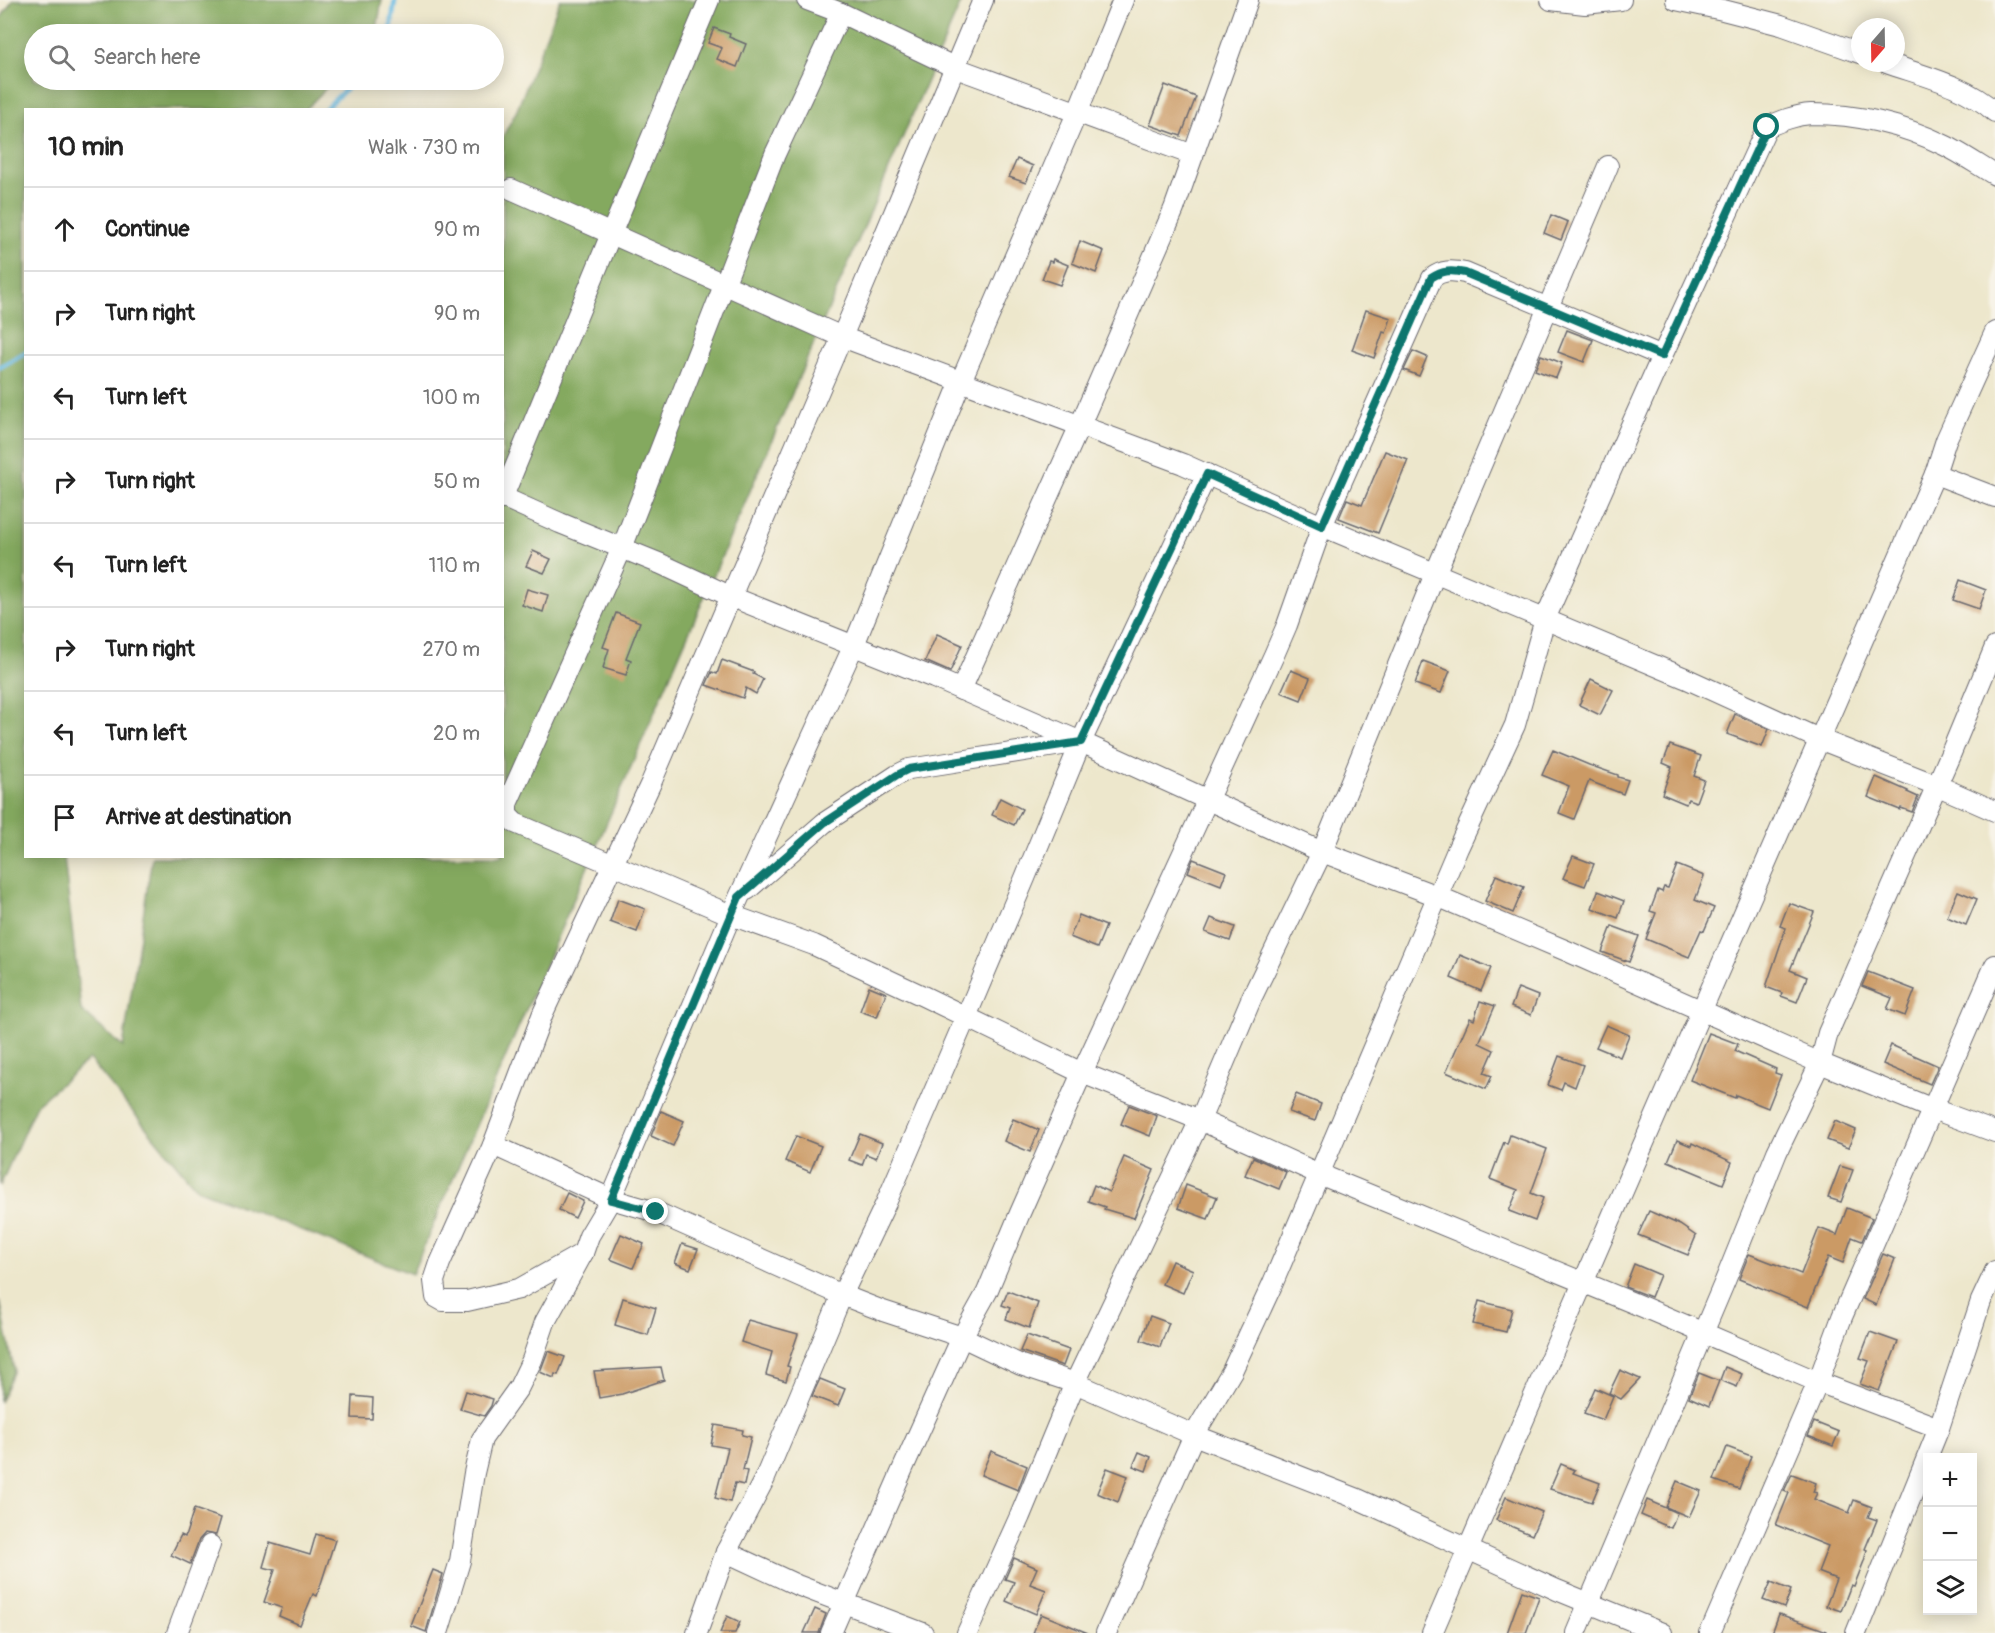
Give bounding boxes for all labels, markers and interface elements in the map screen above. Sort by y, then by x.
north arrow [1851,18,1905,72]
search box [24,24,504,90]
icon: search [45,41,78,74]
text: Search here [93,43,200,71]
route start [1753,113,1779,139]
text: 10 min [48,131,124,163]
text: Walk · 730 m [368,135,480,160]
icon: ahead [48,213,81,246]
text: Continue [105,215,189,243]
text: 90 m [434,217,480,242]
icon: right [48,297,81,330]
text: Turn right [105,299,195,327]
text: 90 m [434,301,480,326]
icon: left [48,381,81,414]
text: Turn left [105,383,187,411]
text: 100 m [423,385,480,410]
icon: right [48,465,81,498]
text: Turn right [105,467,195,495]
text: 50 m [433,469,480,494]
icon: left [48,549,81,582]
text: Turn left [105,551,187,579]
text: 110 m [429,553,480,578]
icon: right [48,633,81,666]
text: Turn right [105,635,195,663]
text: 270 m [422,637,480,662]
icon: left [48,717,81,750]
text: Turn left [105,719,187,747]
text: 20 m [433,721,480,746]
icon: arrive [48,801,81,834]
text: Arrive at destination [105,803,291,831]
route end [642,1198,668,1224]
map controls [1923,1453,1977,1615]
button: + [1923,1453,1977,1507]
button: − [1923,1507,1977,1561]
button: layers [1923,1561,1977,1615]

